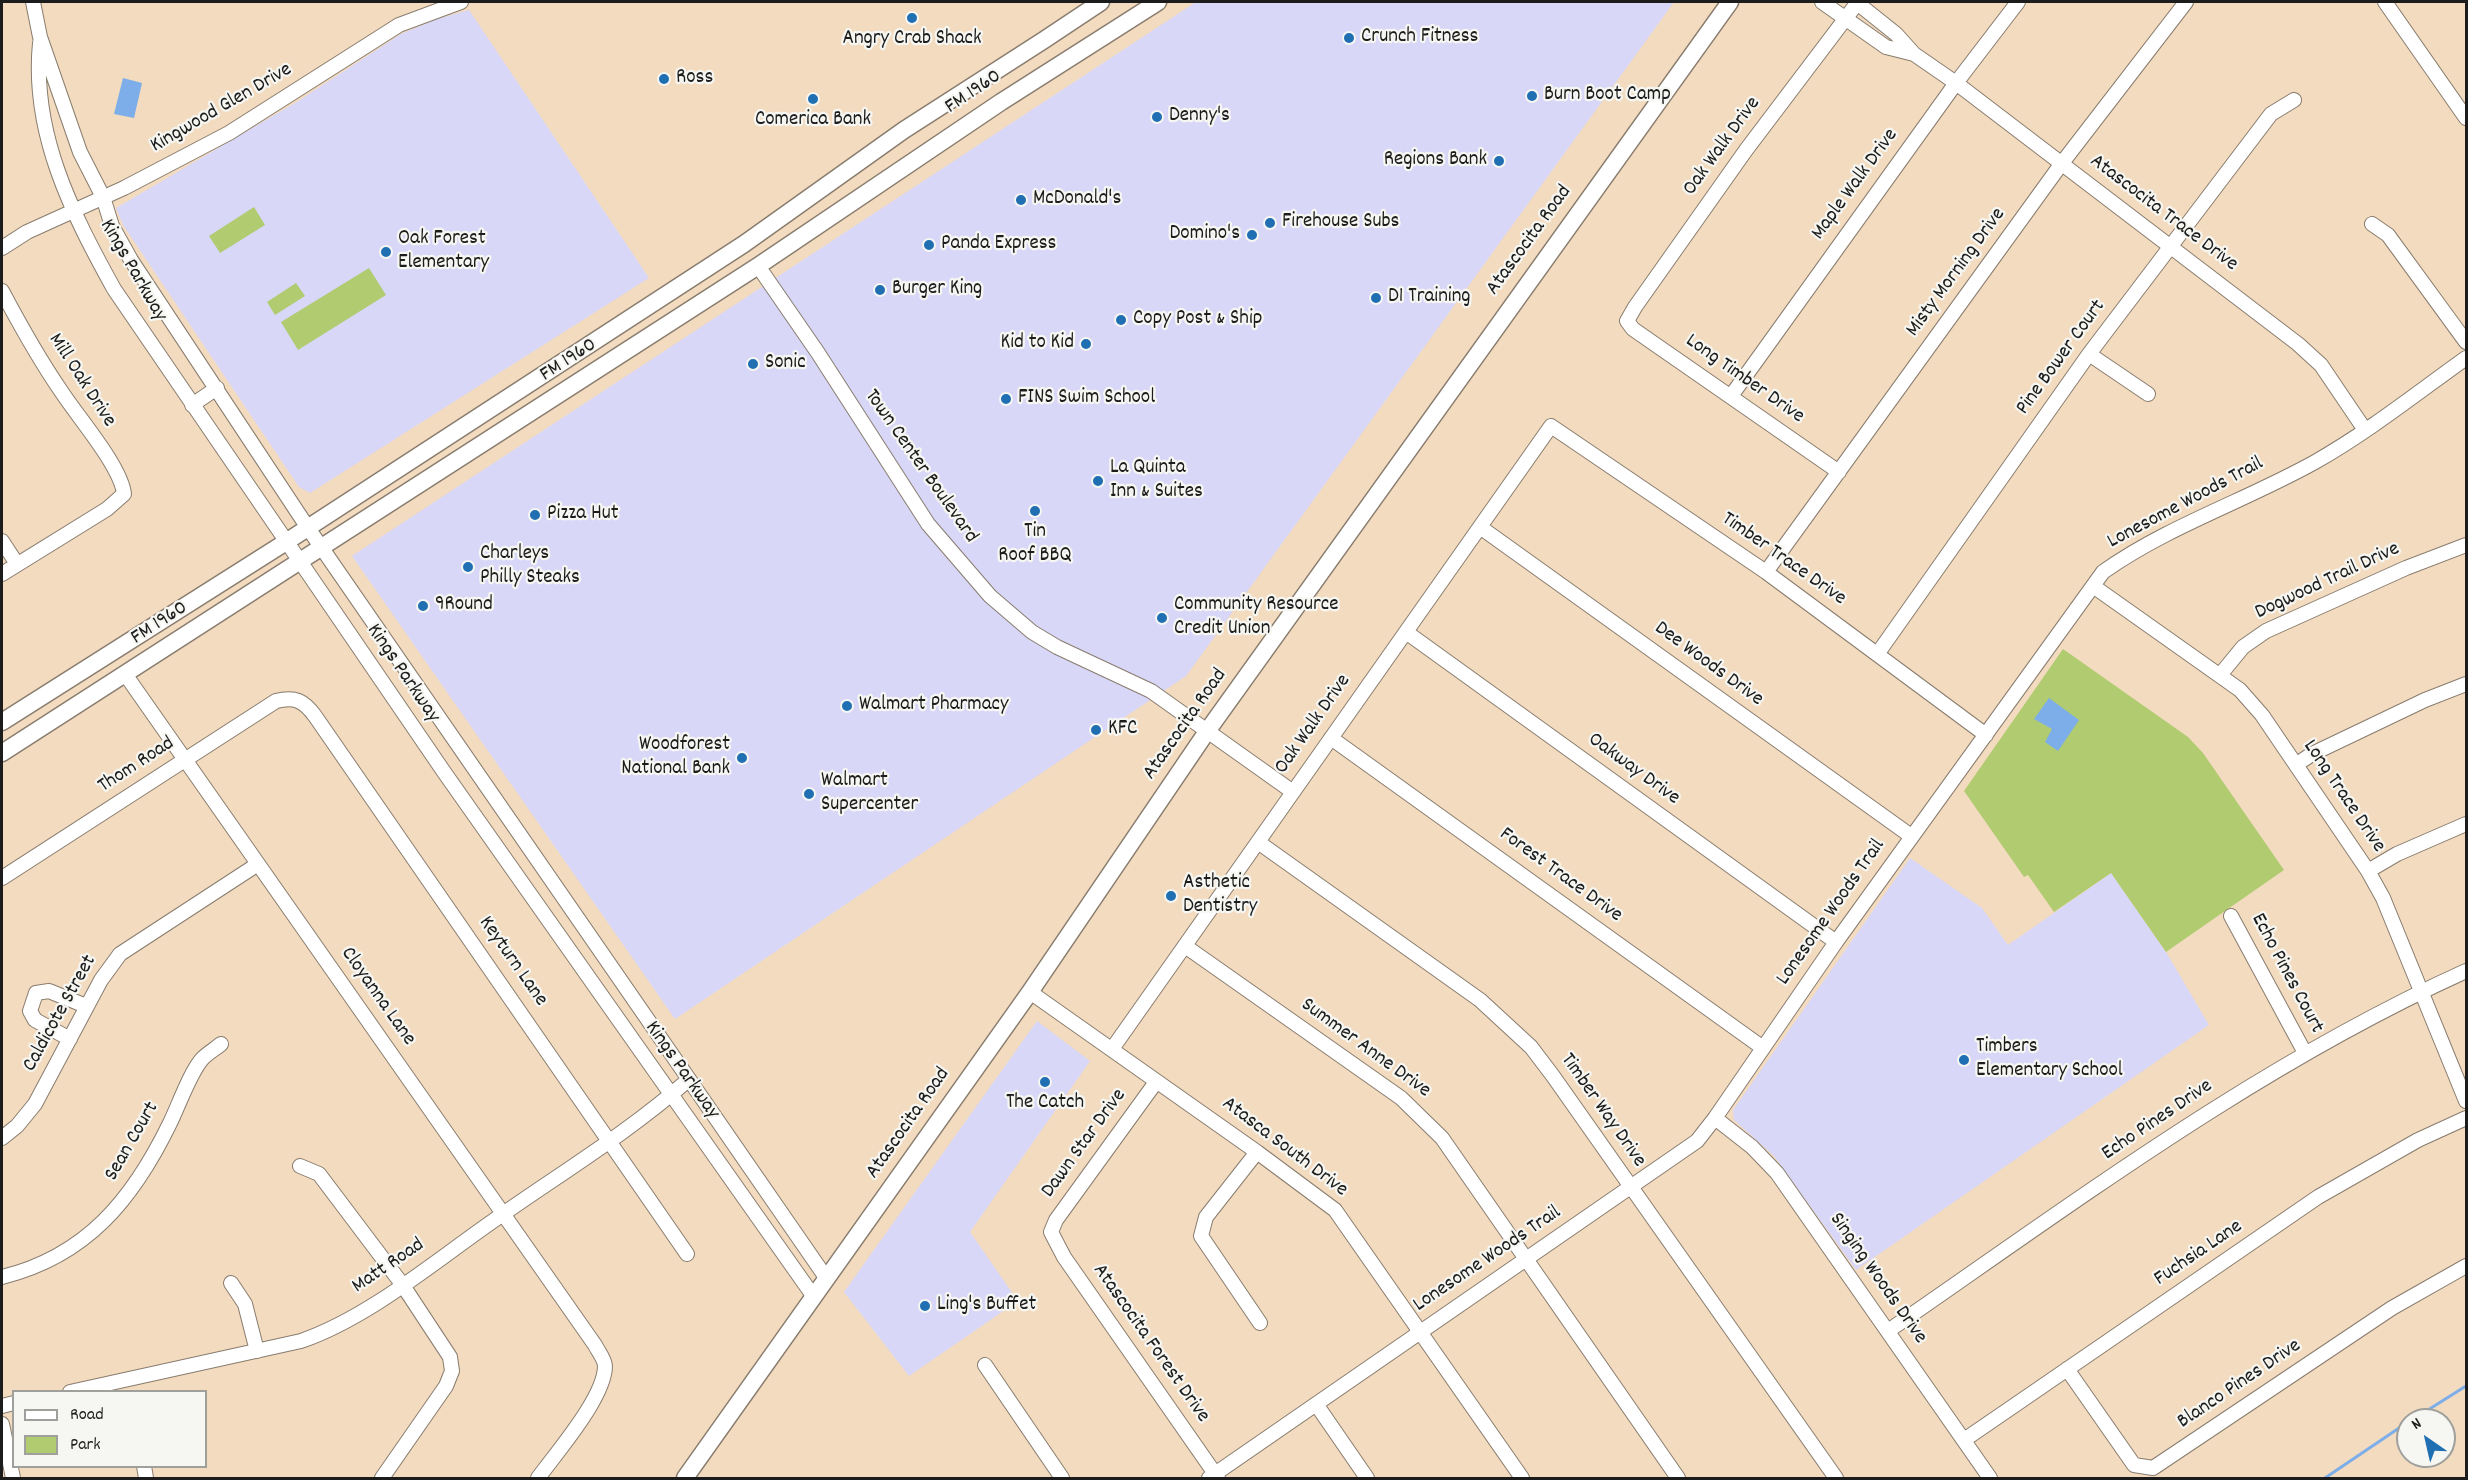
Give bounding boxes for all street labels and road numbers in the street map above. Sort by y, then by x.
street label: Kingwood Glen Drive [147,58,297,160]
street label: FM 1960 [941,65,1007,121]
street label: Oak Walk Drive [1679,93,1767,201]
street label: Maple Walk Drive [1807,124,1905,246]
street label: Atascocita Trace Drive [2084,150,2242,278]
street label: Atascocita Road [1482,181,1578,301]
street label: Misty Morning Drive [1902,204,2012,342]
street label: Kings Parkway [93,215,171,327]
street label: Pine Bower Court [2012,296,2112,420]
street label: Mill Oak Drive [41,329,121,433]
street label: Long Timber Drive [1680,330,1808,430]
street label: FM 1960 [536,333,602,389]
street label: Town Center Boulevard [858,385,982,549]
street label: Lonesome Woods Trail [2104,452,2268,556]
street label: Timber Trace Drive [1716,508,1850,612]
street label: Dogwood Trail Drive [2252,538,2404,626]
street label: FM 1960 [127,596,193,652]
street label: Dee Woods Drive [1648,617,1768,713]
street label: Kings Parkway [360,620,444,728]
street label: Atascocita Road [1138,665,1234,785]
street label: Oak Walk Drive [1270,670,1358,780]
street label: Oakway Drive [1582,728,1684,812]
street label: Thom Road [94,732,180,800]
street label: Long Trace Drive [2296,736,2390,858]
street label: Forest Trace Drive [1493,823,1627,929]
street label: Lonesome Woods Trail [1772,835,1892,991]
street label: Echo Pines Court [2244,910,2328,1038]
street label: Keyturn Lane [472,912,552,1012]
street label: Cloyanna Lane [334,943,420,1051]
street label: Caldicote Street [19,951,103,1077]
street label: Summer Anne Drive [1295,993,1435,1105]
street label: Kings Parkway [638,1017,724,1125]
street label: Timber Way Drive [1553,1049,1651,1173]
street label: Atascocita Road [861,1064,957,1184]
street label: Echo Pines Drive [2098,1075,2218,1167]
street label: Dawn Star Drive [1037,1085,1133,1203]
street label: Atasca South Drive [1216,1092,1352,1204]
street label: Sean Court [100,1098,166,1186]
street label: Lonesome Woods Trail [1409,1201,1567,1319]
street label: Singing Woods Drive [1822,1209,1932,1349]
street label: Fuchsia Lane [2150,1215,2248,1293]
street label: Matt Road [348,1234,430,1300]
street label: Atascocita Forest Drive [1086,1260,1214,1428]
street label: Blanco Pines Drive [2173,1334,2307,1436]

